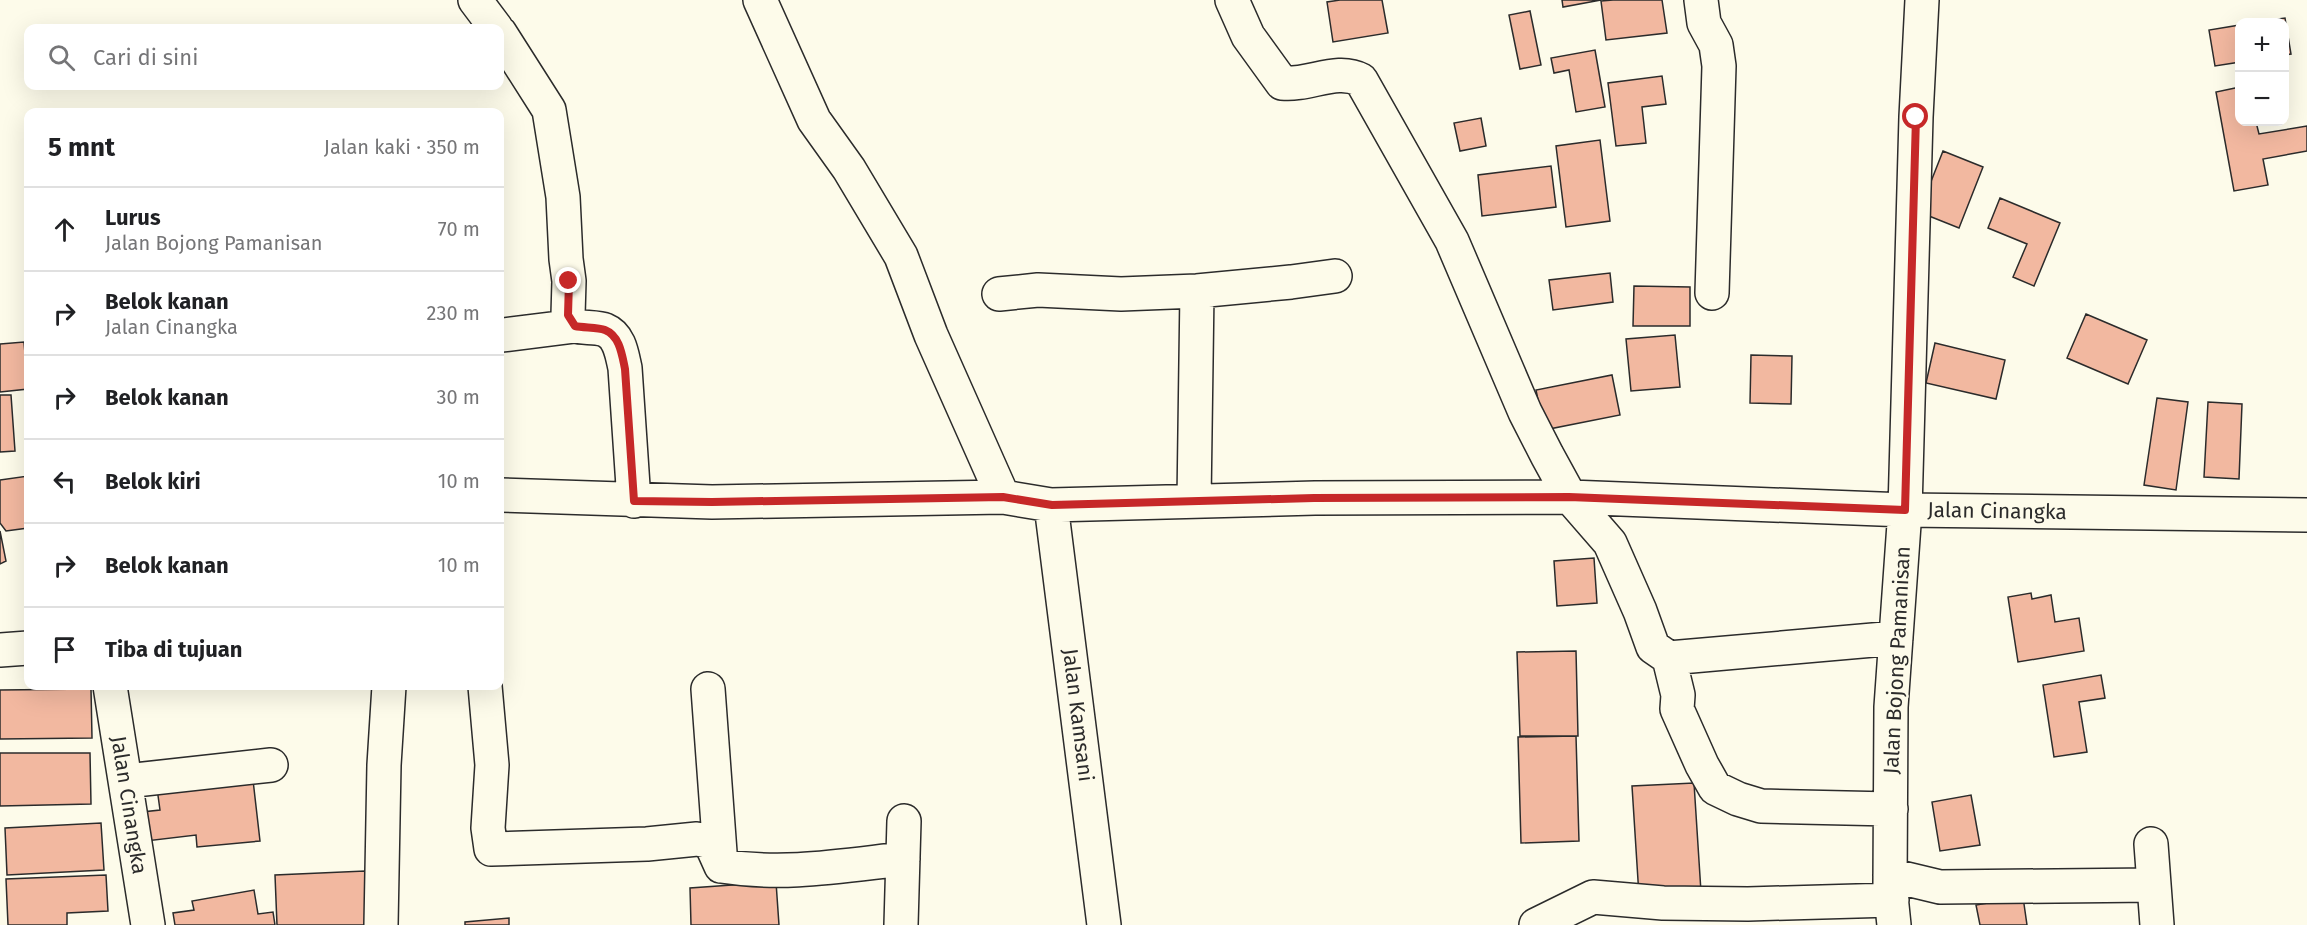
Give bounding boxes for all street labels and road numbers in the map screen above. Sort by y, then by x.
street label: Jalan Cinangka [1927,497,2067,525]
street label: Jalan Bojong Pamanisan [1878,545,1916,775]
street label: Jalan Kamsani [1057,647,1099,783]
street label: Jalan Cinangka [105,734,153,876]

